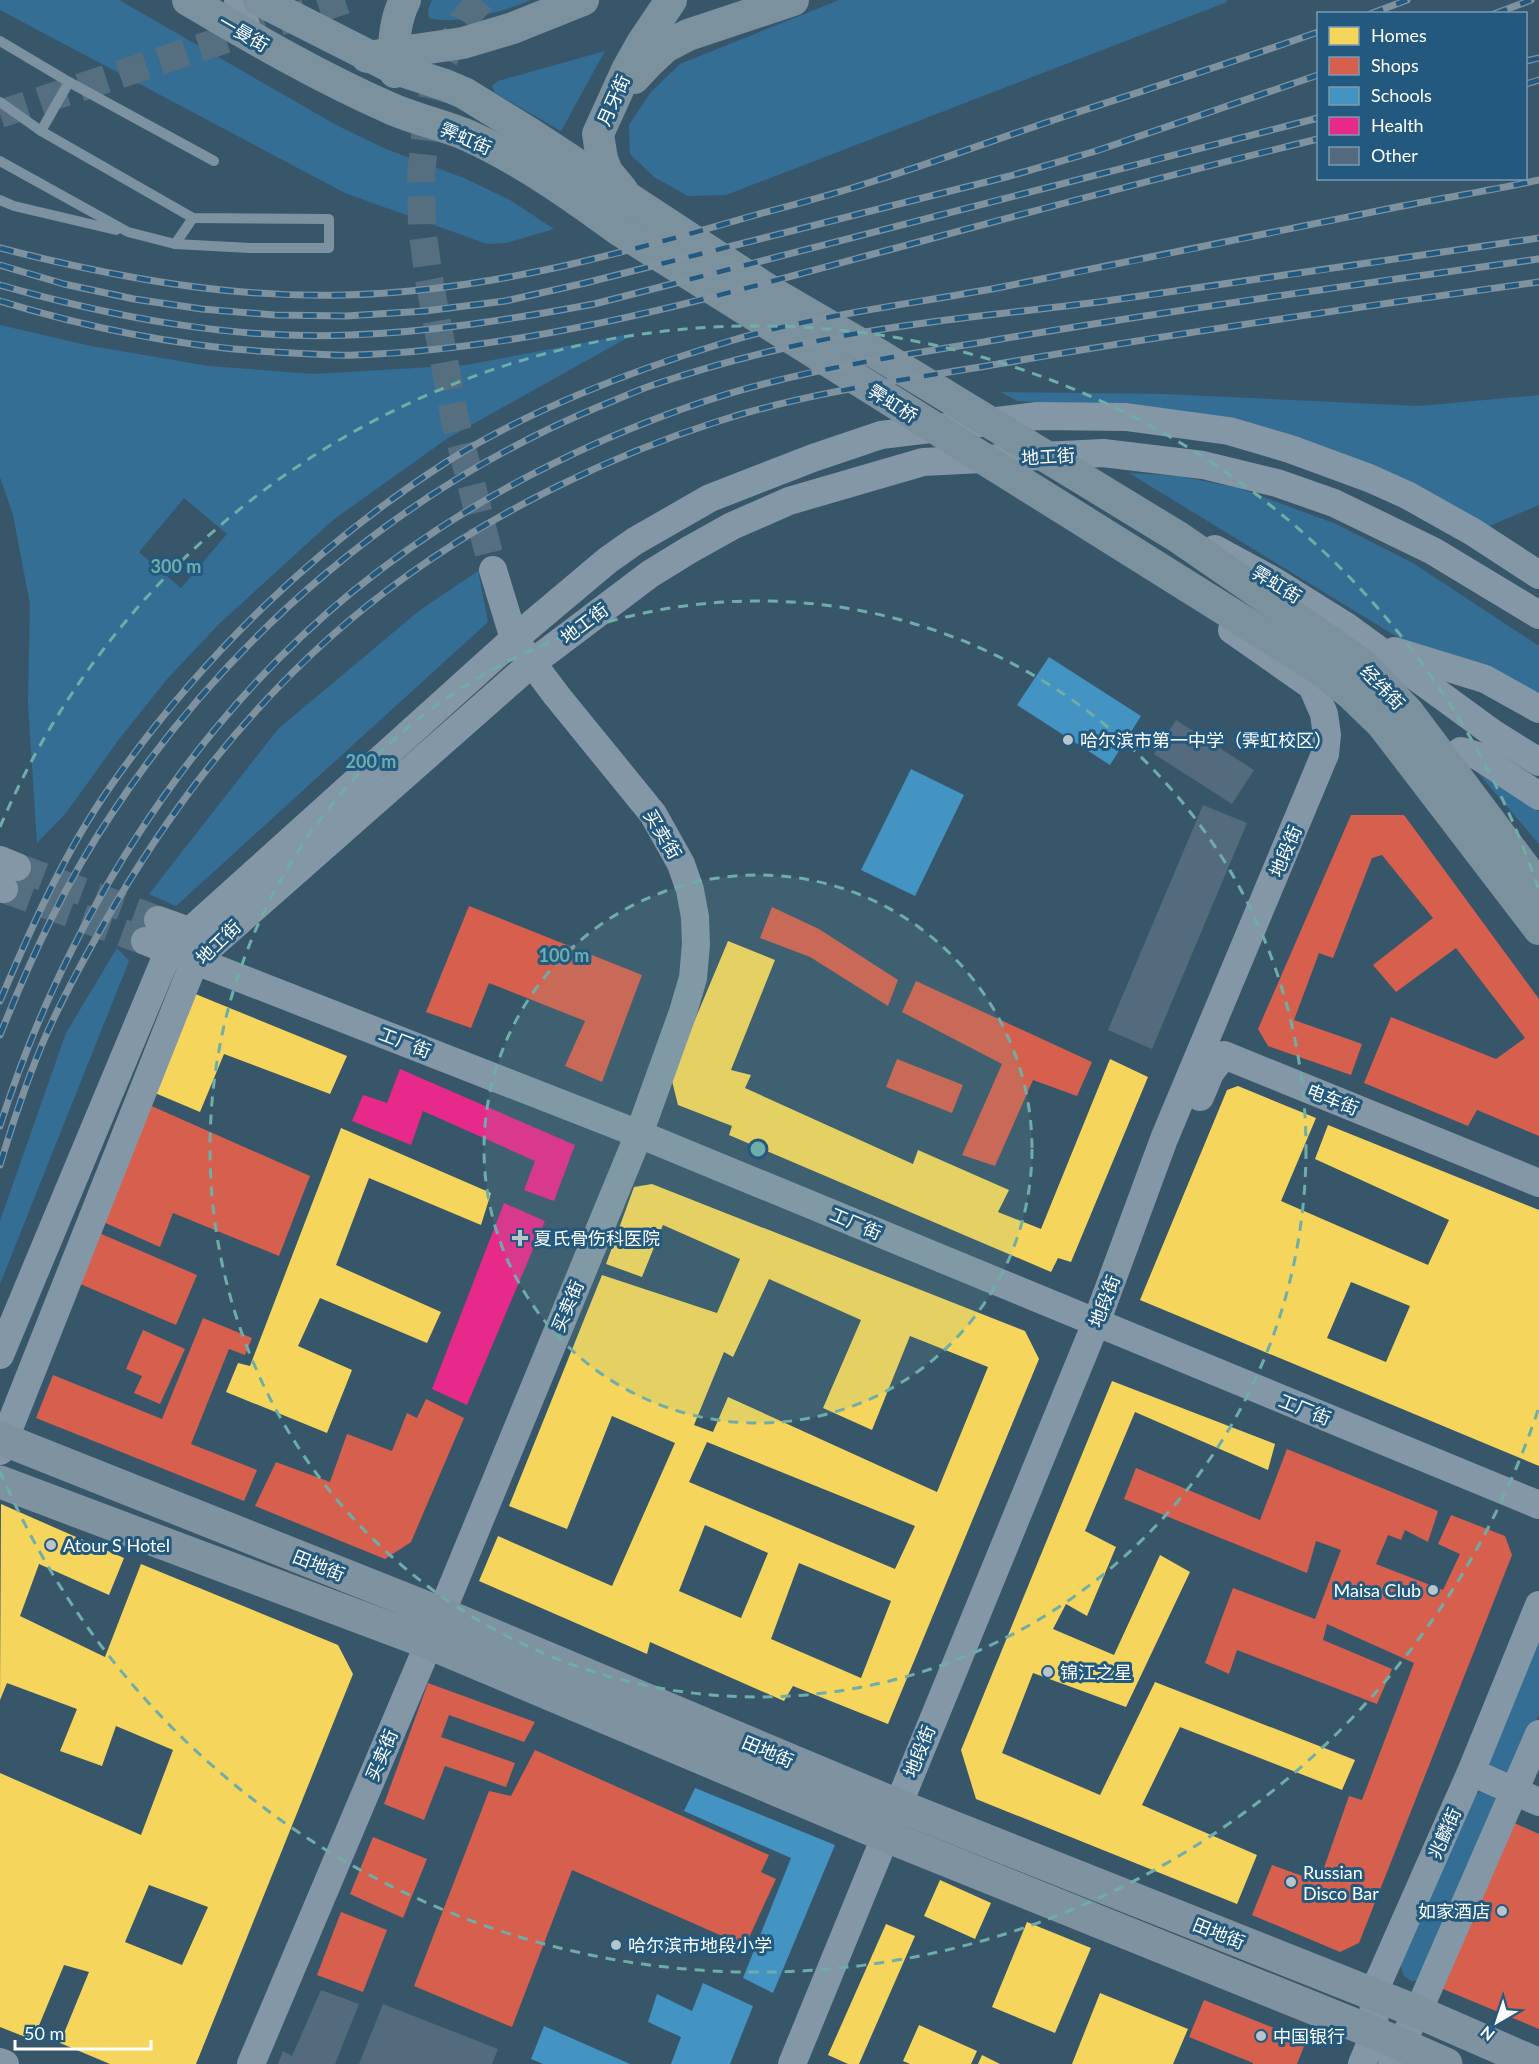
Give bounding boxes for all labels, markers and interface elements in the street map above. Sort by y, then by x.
street label: 一曼街 [215,10,273,56]
legend [1317,12,1527,180]
text: Homes [1371,24,1427,46]
text: Shops [1371,54,1419,76]
street label: 月牙街 [592,71,634,129]
text: Schools [1371,84,1432,106]
text: Health [1371,114,1424,136]
street label: 霁虹街 [437,117,495,159]
text: Other [1371,144,1418,166]
street label: 霁虹桥 [864,379,922,427]
street label: 地工街 [1020,444,1076,468]
text: 300 m [151,555,201,577]
street label: 霁虹街 [1248,561,1306,607]
street label: 地工街 [556,598,612,648]
street label: 经纬街 [1356,660,1410,714]
place label: 哈尔滨市第一中学（霁虹校区） [1080,729,1332,751]
marker: 哈尔滨市第一中学（霁虹校区） [1061,733,1075,747]
text: 200 m [346,750,396,772]
street label: 买卖街 [640,805,686,863]
street label: 地段街 [1264,822,1306,880]
street label: 地工街 [191,915,245,969]
text: 100 m [539,944,589,966]
street label: 工厂街 [376,1022,434,1062]
street label: 电车街 [1304,1079,1362,1119]
centre of rings [748,1139,768,1159]
street label: 工厂街 [827,1202,885,1244]
place label: 夏氏骨伤科医院 [534,1227,660,1249]
marker: 夏氏骨伤科医院 [511,1229,529,1247]
street label: 地段街 [1084,1272,1124,1330]
street label: 买卖街 [546,1277,588,1335]
street label: 工厂街 [1276,1389,1334,1429]
place label: Atour S Hotel [63,1534,170,1556]
marker: Atour S Hotel [44,1538,58,1552]
street label: 田地街 [290,1545,348,1585]
place label: Maisa Club [1334,1579,1421,1601]
marker: Maisa Club [1426,1583,1440,1597]
place label: 锦江之星 [1060,1661,1132,1683]
marker: 锦江之星 [1041,1665,1055,1679]
street label: 地段街 [899,1722,939,1780]
street label: 买卖街 [360,1726,402,1784]
street label: 田地街 [739,1730,797,1772]
street label: 兆麟街 [1423,1804,1465,1862]
place label: Russian Disco Bar [1303,1861,1379,1904]
marker: Russian Disco Bar [1284,1875,1298,1889]
place label: 如家酒店 [1418,1900,1490,1922]
marker: 如家酒店 [1495,1904,1509,1918]
street label: 田地街 [1190,1913,1248,1953]
place label: 哈尔滨市地段小学 [628,1934,772,1956]
marker: 哈尔滨市地段小学 [609,1938,623,1952]
north arrow [1467,1992,1527,2052]
scale bar [15,2013,152,2051]
text: 50 m [24,2022,64,2044]
text: N [1476,2023,1498,2045]
place label: 中国银行 [1273,2025,1345,2047]
marker: 中国银行 [1254,2029,1268,2043]

